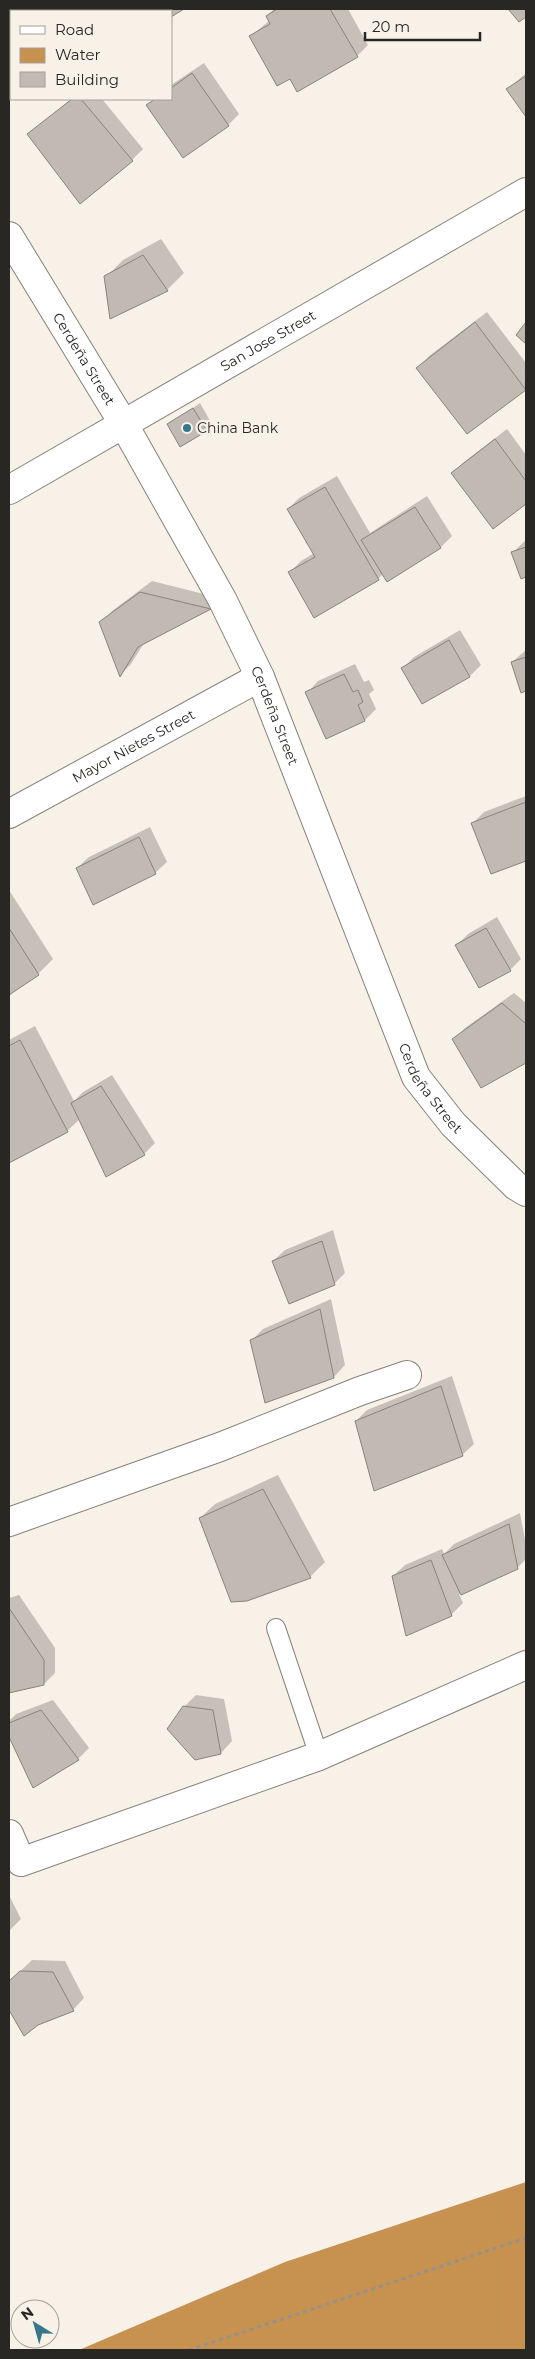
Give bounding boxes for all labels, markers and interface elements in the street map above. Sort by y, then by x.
legend [10,10,172,100]
scale bar [365,10,480,42]
text: 20 m [372,17,410,36]
text: Road [55,20,94,39]
text: Water [55,45,101,64]
text: Building [55,70,119,89]
street label: San Jose Street [217,306,319,375]
street label: Cerdeña Street [49,309,119,409]
place label: China Bank [197,419,279,437]
marker: China Bank [181,422,193,434]
street label: Cerdeña Street [247,663,303,768]
street label: Mayor Nietes Street [69,705,198,787]
street label: Cerdeña Street [395,1040,466,1137]
north arrow [10,2299,60,2349]
text: N [17,2303,37,2324]

